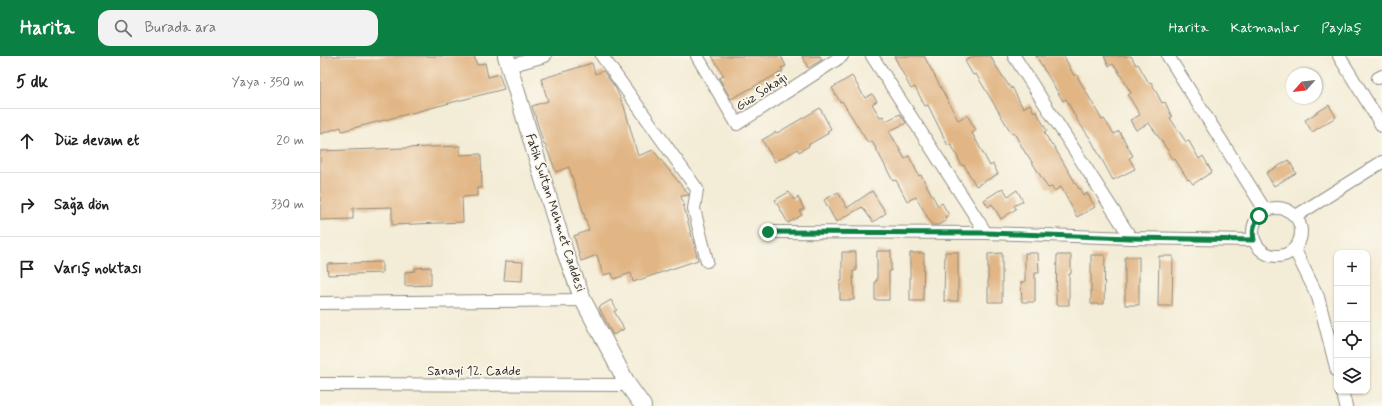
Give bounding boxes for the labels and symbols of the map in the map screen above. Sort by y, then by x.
north arrow [1286,68,1322,104]
street label: Güz Sokağı [733,69,791,115]
street label: Fatih Sultan Mehmet Caddesi [521,131,589,295]
route start [1250,207,1268,225]
route end [759,223,777,241]
street label: Sanayi 12. Cadde [427,363,521,380]

